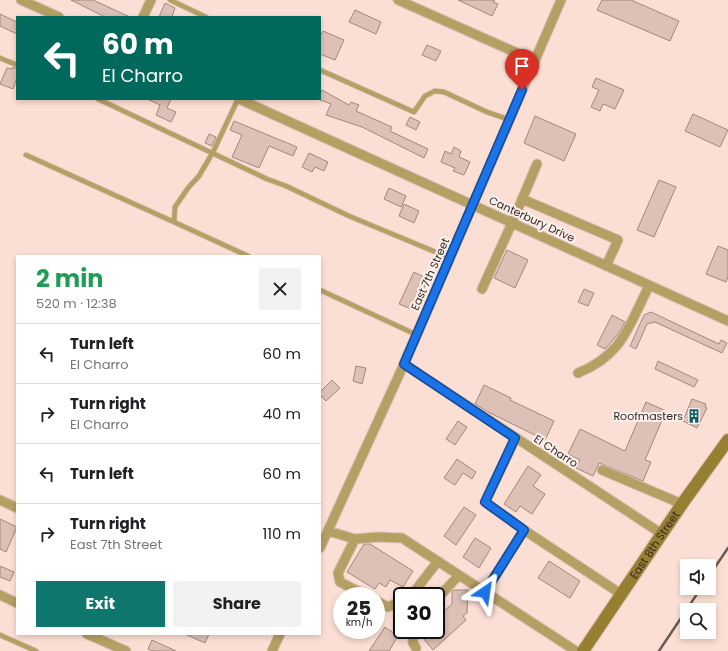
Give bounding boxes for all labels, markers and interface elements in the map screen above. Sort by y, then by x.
text: 60 m [102,25,174,64]
icon: left [36,32,88,84]
pin [505,49,539,90]
icon: arrive [511,55,533,77]
text: El Charro [102,63,183,88]
street label: Canterbury Drive [486,192,578,246]
street label: East 7th Street [407,235,453,313]
text: 2 min [36,262,103,295]
button: close [259,268,301,310]
text: 520 m · 12:38 [36,294,117,313]
text: Turn left [70,333,134,354]
icon: left [36,343,58,365]
text: 60 m [263,343,301,364]
text: El Charro [70,355,129,374]
text: Turn right [70,393,146,414]
icon: right [36,403,58,425]
text: 40 m [263,403,301,424]
place label: Roofmasters [613,408,683,424]
building icon: Roofmasters [686,408,702,424]
text: El Charro [70,415,129,434]
street label: El Charro [531,431,581,471]
icon: left [36,463,58,485]
text: Turn left [70,463,134,484]
text: 60 m [263,463,301,484]
street label: East 8th Street [626,508,683,582]
text: Turn right [70,513,146,534]
icon: right [36,523,58,545]
text: 110 m [263,523,301,544]
text: East 7th Street [70,535,162,554]
map controls [680,559,716,639]
button: sound [680,559,716,595]
position arrow [464,571,506,613]
button: Exit [36,581,165,627]
button: Share [173,581,301,627]
speed limit sign: 30 [393,587,445,639]
text: 25 [347,594,371,622]
button: search [680,603,716,639]
text: km/h [346,615,372,630]

